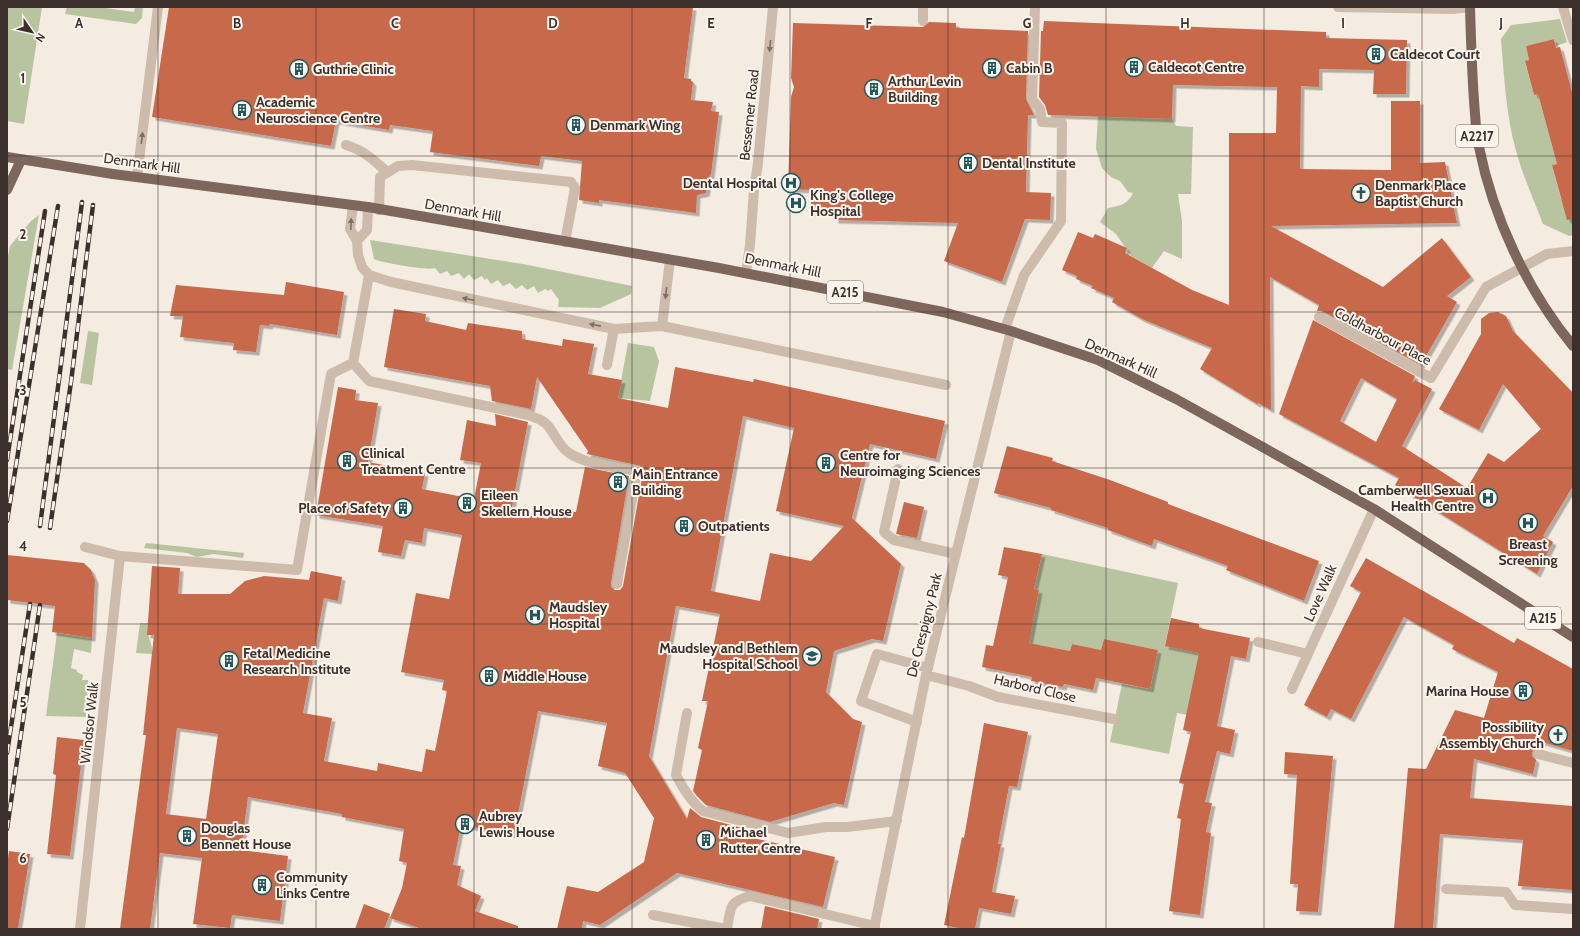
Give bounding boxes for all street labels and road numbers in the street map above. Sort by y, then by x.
street label: Bessemer Road [735,68,763,162]
road number: A2217 [1456,125,1498,147]
street label: Denmark Hill [102,149,182,177]
street label: Denmark Hill [423,194,503,226]
street label: Denmark Hill [743,249,823,281]
road number: A215 [827,281,863,303]
street label: Coldharbour Place [1331,303,1435,369]
street label: Denmark Hill [1082,334,1161,382]
street label: Love Walk [1299,561,1341,624]
street label: De Crespigny Park [902,570,946,679]
road number: A215 [1525,607,1561,629]
street label: Harbord Close [992,670,1078,706]
street label: Windsor Walk [76,681,102,765]

